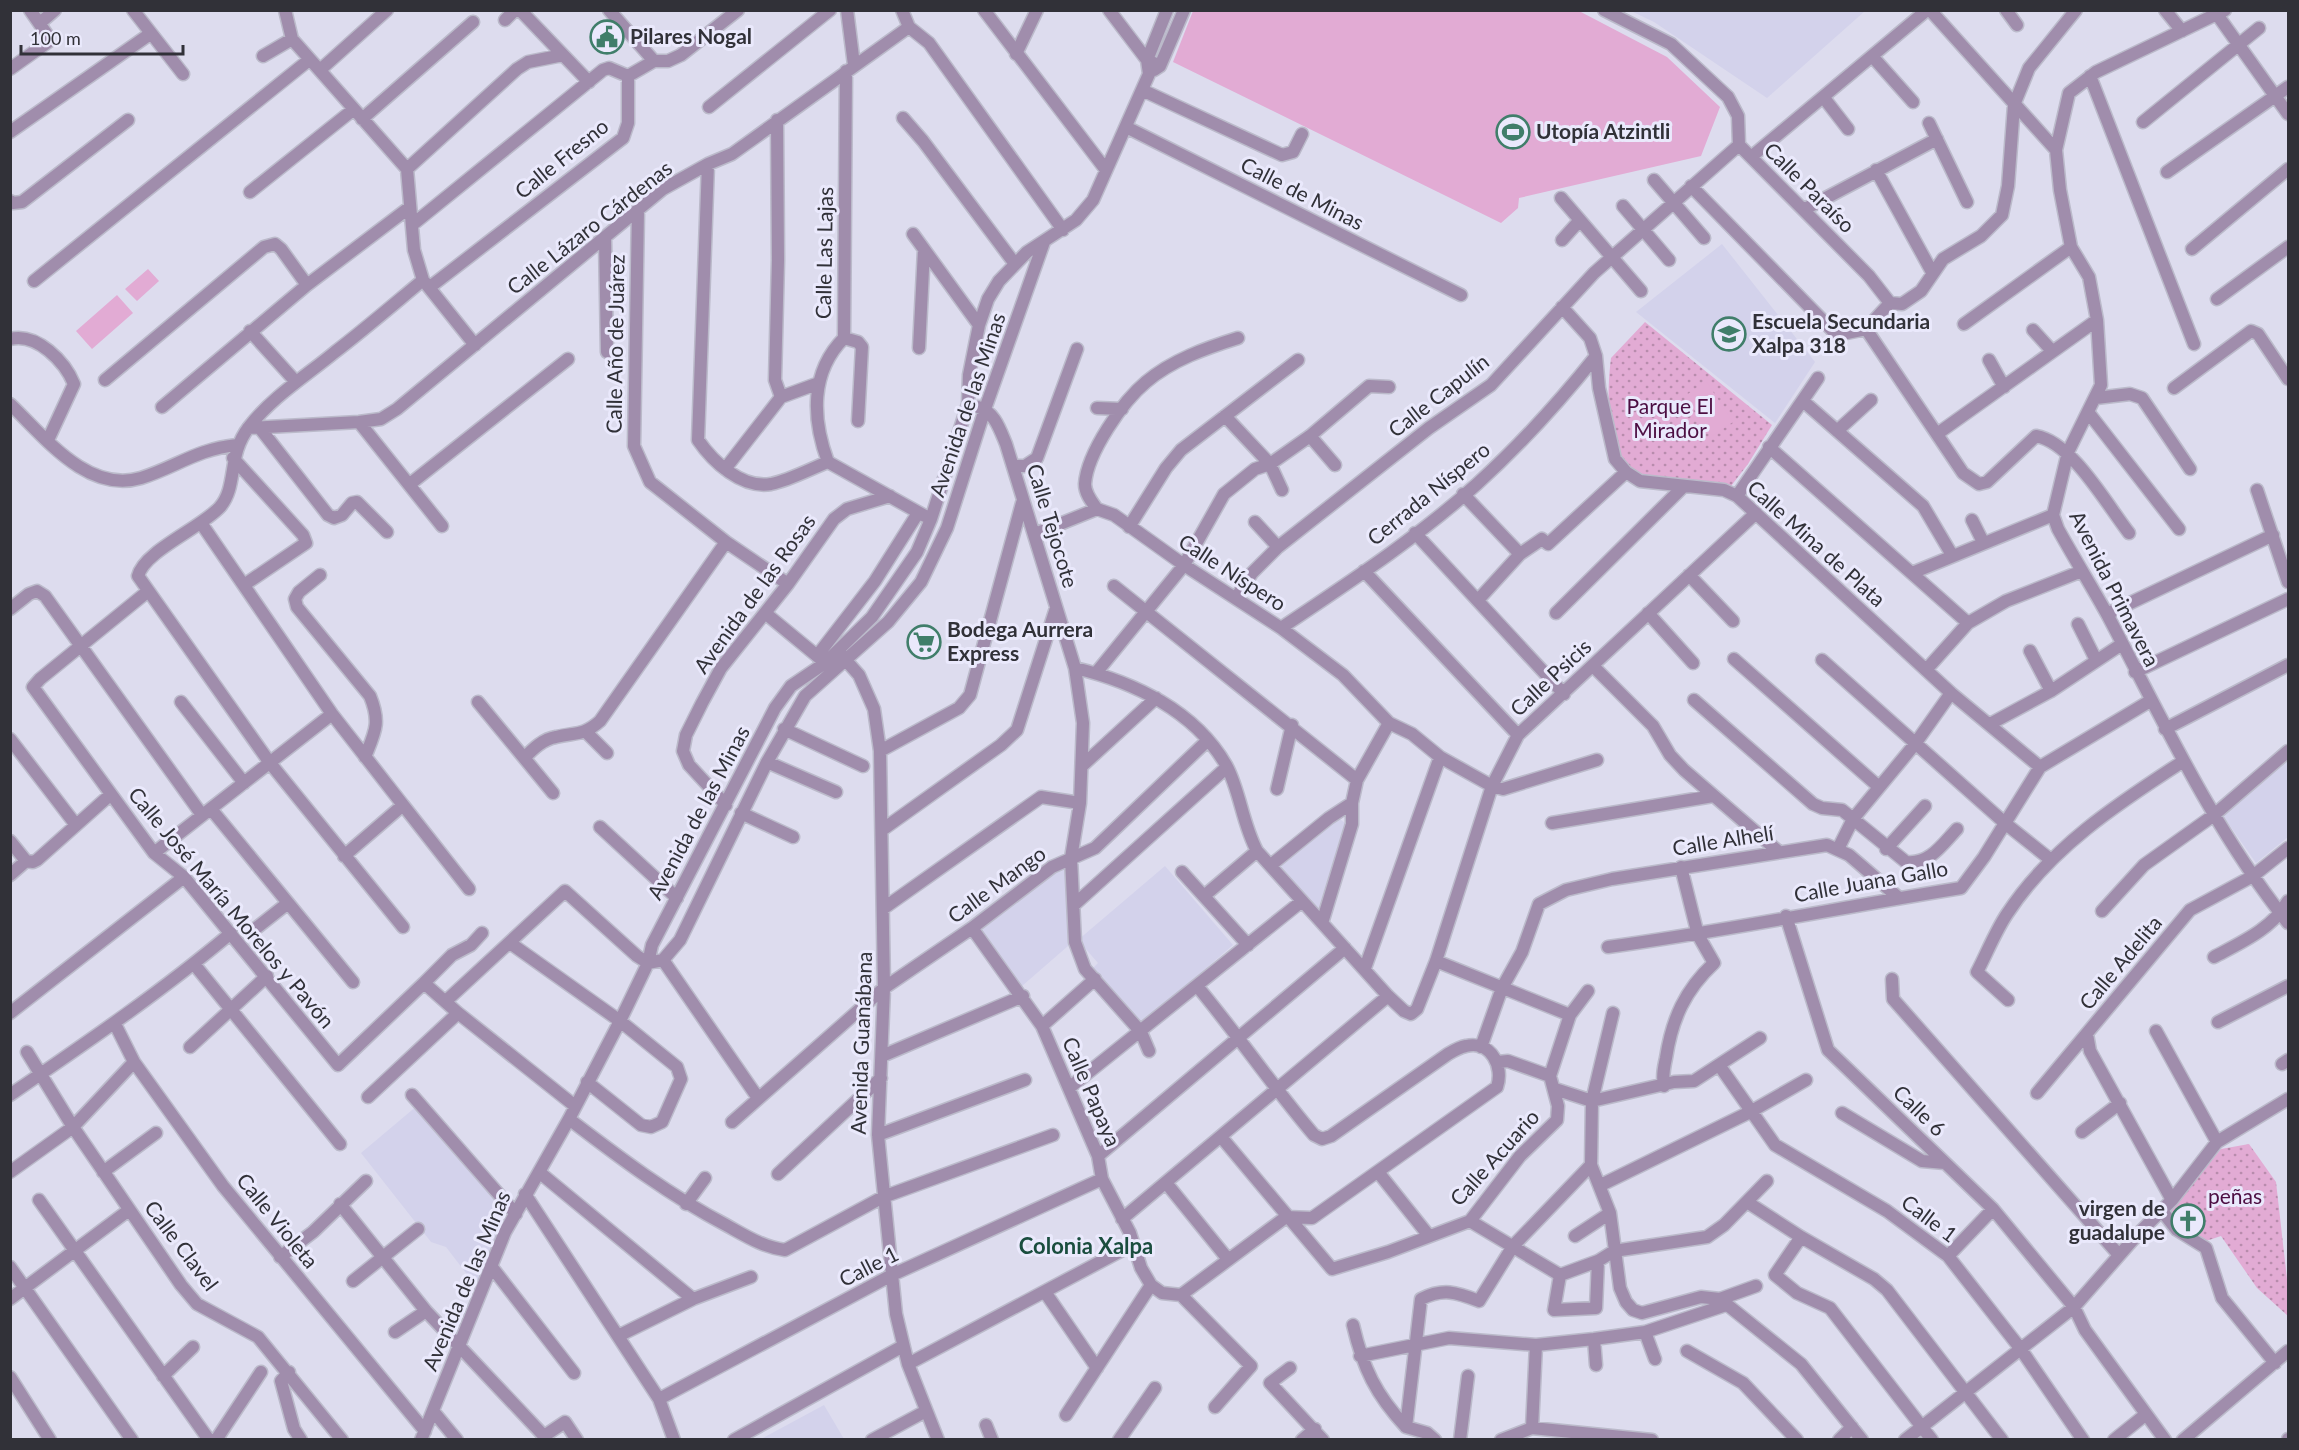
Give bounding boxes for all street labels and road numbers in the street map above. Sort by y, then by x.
street label: Calle Fresno [509,113,613,203]
street label: Calle Paraíso [1760,137,1861,237]
street label: Calle de Minas [1237,151,1368,234]
street label: Calle Lázaro Cárdenas [502,155,676,299]
street label: Calle Las Lajas [810,187,837,319]
street label: Calle Año de Juárez [600,254,629,434]
street label: Avenida de las Minas [923,309,1010,500]
street label: Calle Capulín [1383,348,1493,442]
street label: Cerrada Níspero [1362,436,1494,550]
street label: Calle Tejocote [1023,461,1084,591]
street label: Calle Mina de Plata [1743,474,1891,611]
street label: Avenida Primavera [2065,506,2165,670]
street label: Avenida de las Rosas [688,509,820,677]
street label: Calle Níspero [1174,528,1291,616]
street label: Calle Psicis [1504,633,1596,721]
street label: Avenida de las Minas [641,721,754,903]
street label: Calle José María Morelos y Pavón [124,781,340,1033]
street label: Calle Alhelí [1670,819,1776,860]
street label: Calle Mango [942,840,1050,928]
street label: Calle Juana Gallo [1792,855,1950,906]
street label: Calle Adelita [2073,910,2166,1014]
street label: Avenida Guanábana [845,951,876,1135]
street label: Calle Papaya [1058,1033,1127,1150]
street label: Calle 6 [1889,1079,1951,1141]
street label: Calle Acuario [1444,1104,1544,1210]
street label: Calle Violeta [232,1167,324,1273]
street label: Avenida de las Minas [416,1187,515,1374]
street label: Calle 1 [1897,1189,1963,1247]
street label: Calle Clavel [140,1195,224,1295]
street label: Calle 1 [835,1240,902,1291]

